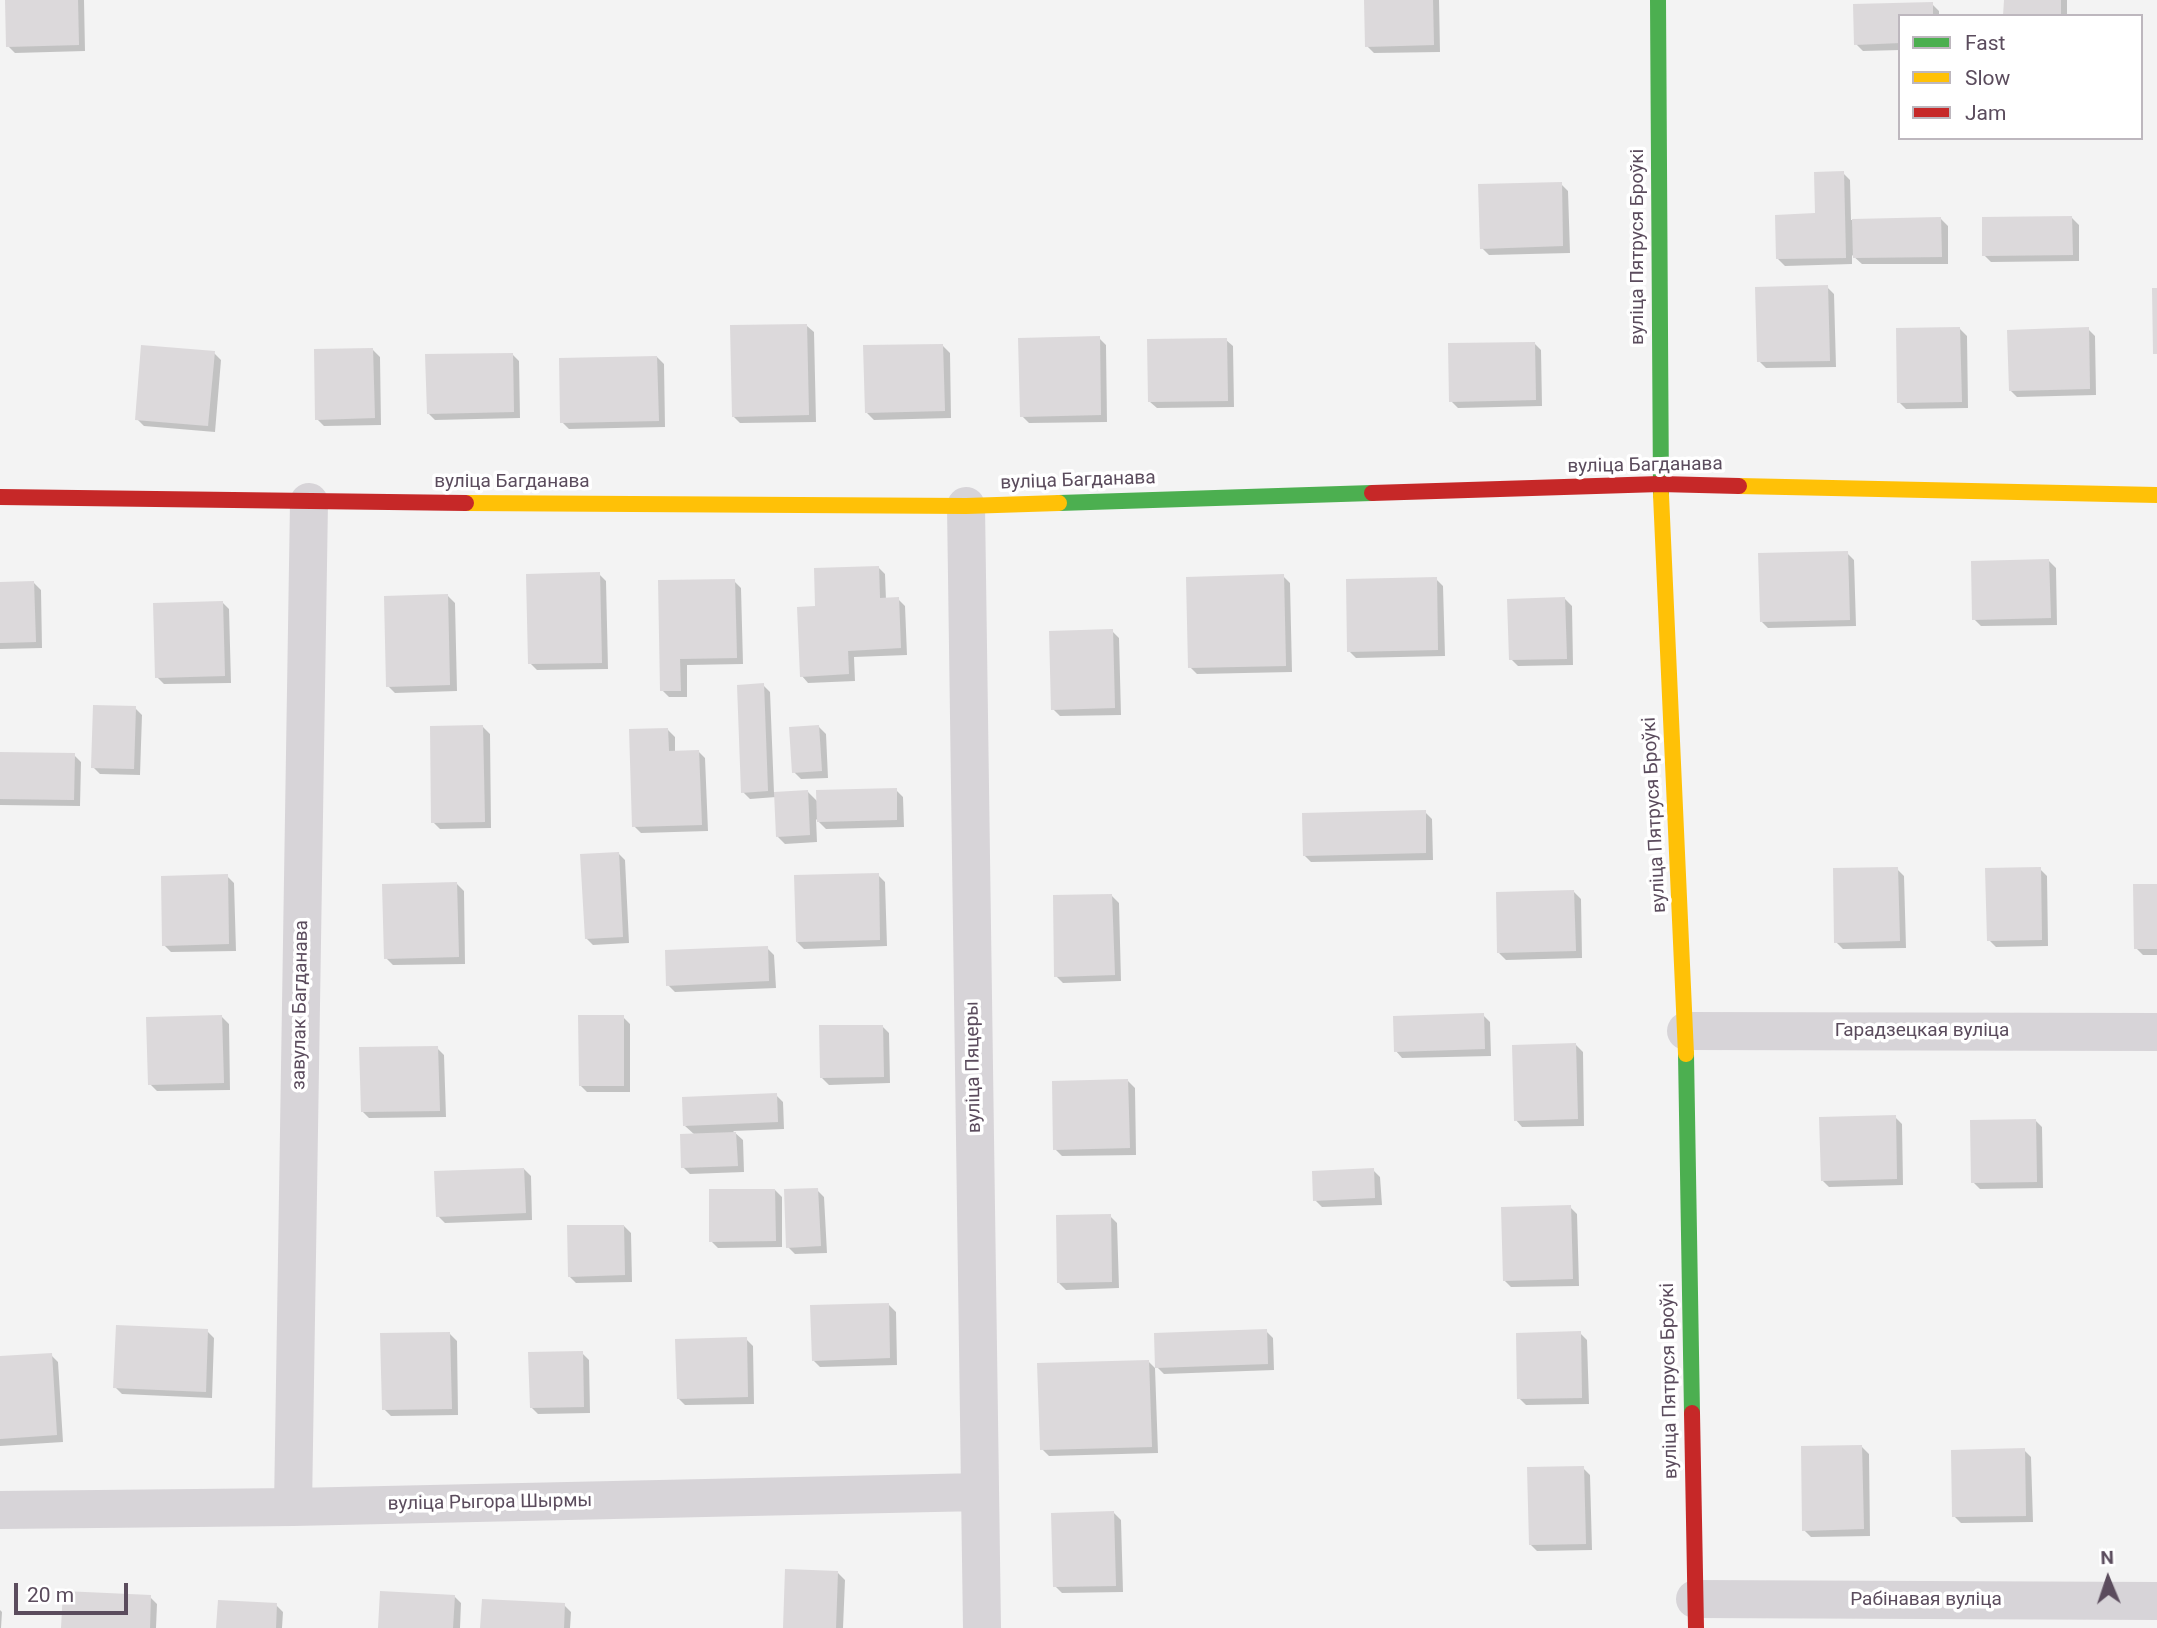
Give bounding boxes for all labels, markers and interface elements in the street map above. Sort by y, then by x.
legend [1898,14,2143,140]
text: Fast [1965,31,2005,55]
text: Slow [1965,66,2010,90]
text: Jam [1965,101,2006,125]
street label: вуліца Пятруся Броўкі [1627,149,1649,345]
street label: вуліца Багданава [1567,453,1723,479]
street label: вуліца Багданава [1000,467,1156,495]
street label: вуліца Багданава [434,471,590,493]
street label: вуліца Пятруся Броўкі [1638,716,1672,914]
street label: завулак Багданава [288,920,314,1090]
street label: вуліца Пяцеры [961,1001,987,1133]
street label: Гарадзецкая вуліца [1835,1020,2009,1042]
street label: вуліца Пятруся Броўкі [1657,1283,1683,1479]
street label: вуліца Рыгора Шырмы [388,1490,592,1516]
north arrow [2073,1544,2143,1614]
text: N [2100,1546,2114,1569]
scale bar [18,1568,131,1612]
text: 20 m [27,1583,74,1607]
street label: Рабінавая вуліца [1850,1589,2002,1611]

